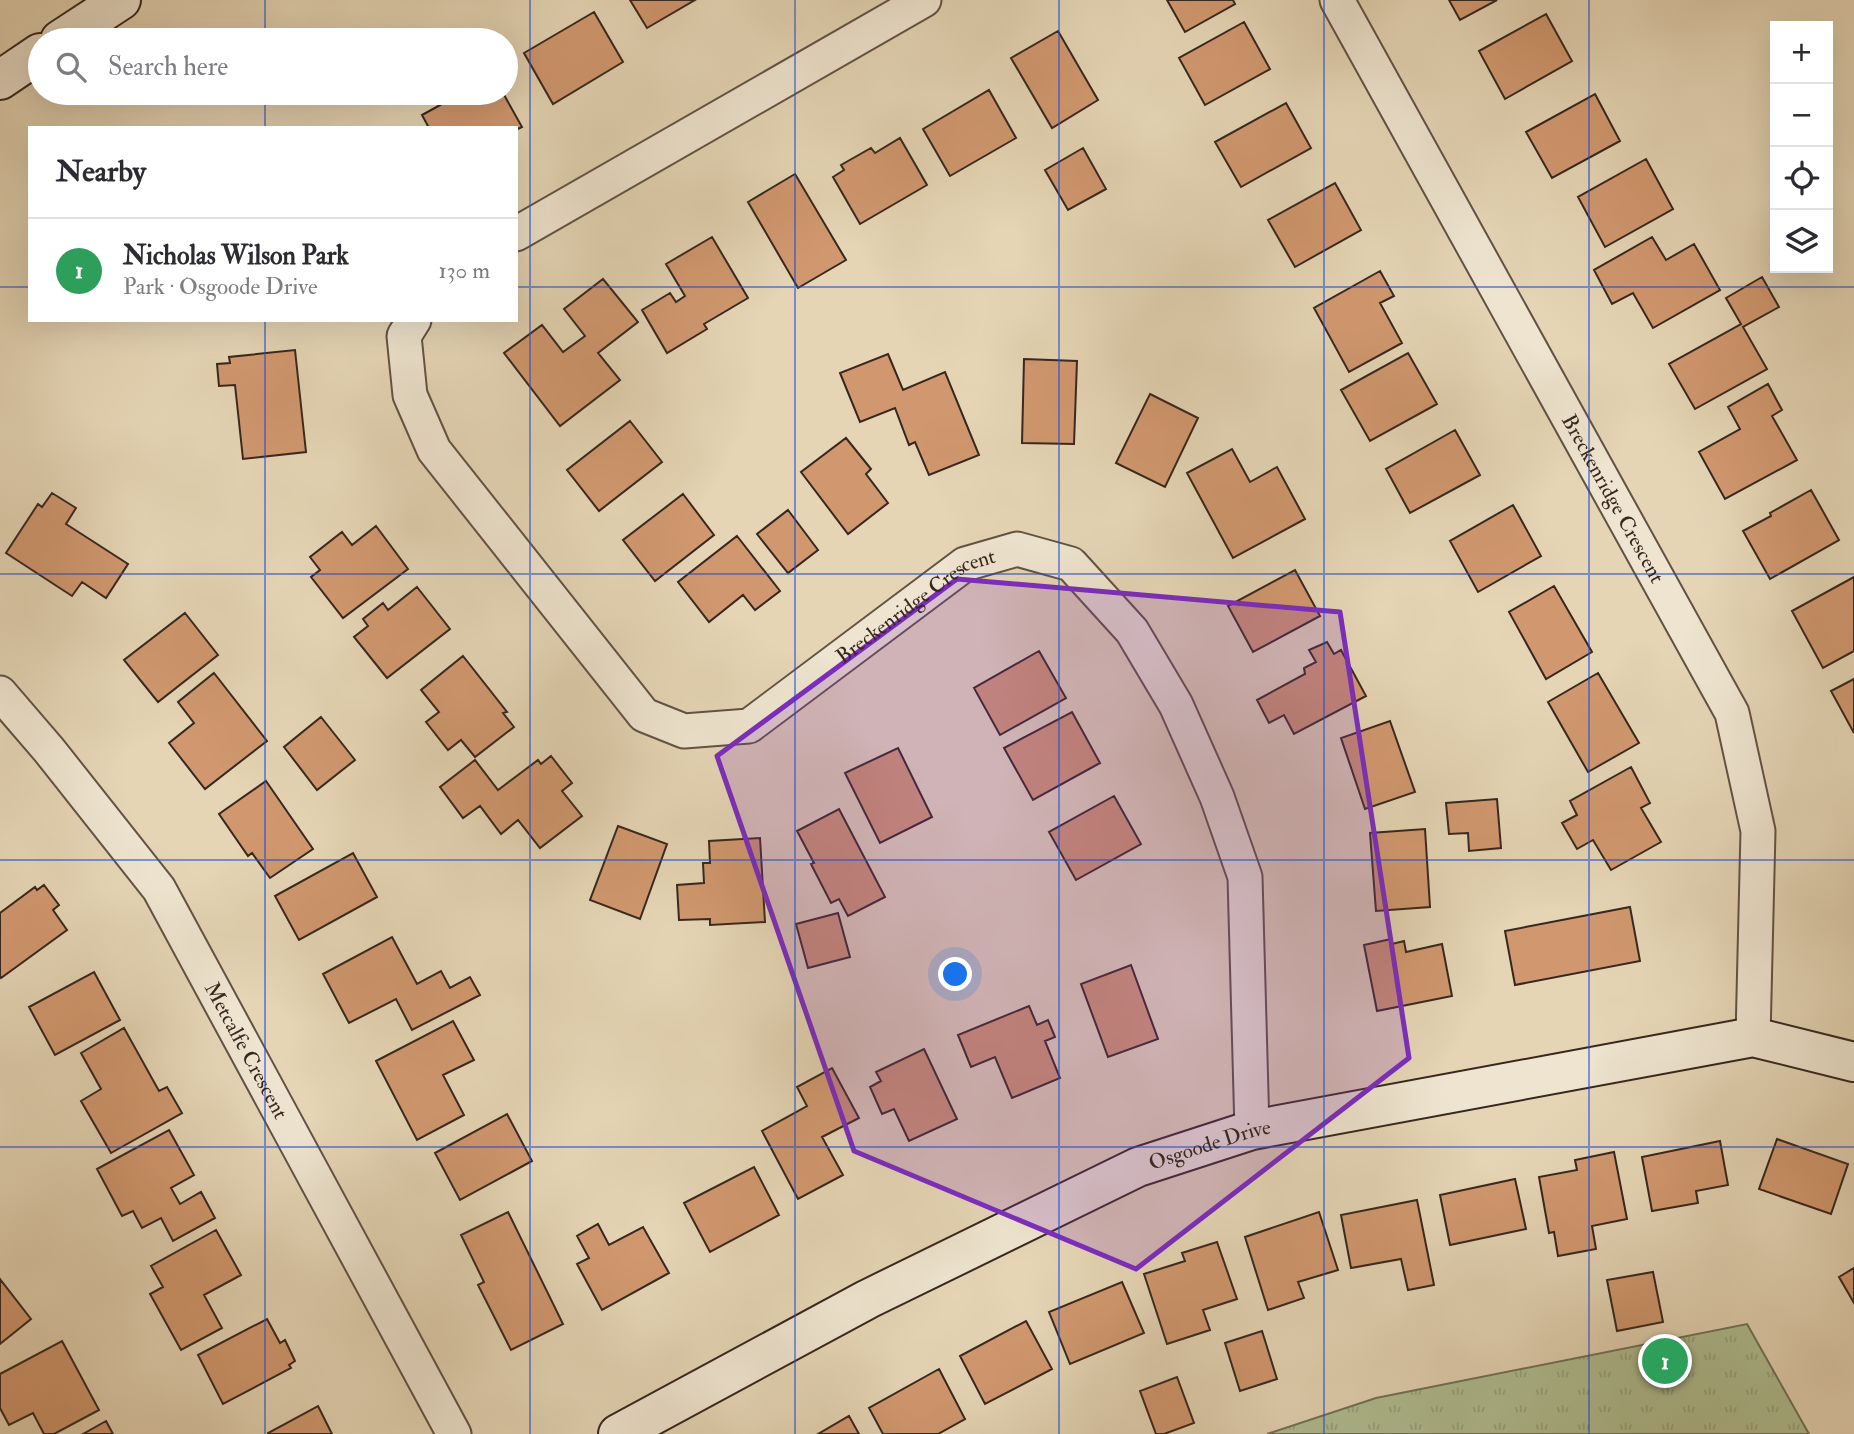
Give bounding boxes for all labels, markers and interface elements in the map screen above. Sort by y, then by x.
map controls [1770,21,1833,273]
button: + [1770,21,1833,84]
search box [28,28,518,105]
icon: search [52,48,90,86]
text: Search here [108,51,228,83]
button: − [1770,84,1833,147]
button: locate [1770,147,1833,210]
text: Nearby [56,153,146,190]
button: layers [1770,210,1833,273]
text: Nicholas Wilson Park [123,240,349,272]
text: 1 [75,256,83,285]
text: 130 m [438,256,490,285]
text: Park · Osgoode Drive [123,272,318,301]
street label: Breckenridge Crescent [1556,409,1671,588]
street label: Breckenridge Crescent [830,542,999,670]
your location [938,957,972,991]
street label: Metcalfe Crescent [198,977,294,1124]
street label: Osgoode Drive [1145,1113,1273,1176]
pin: 1 [1642,1335,1688,1387]

